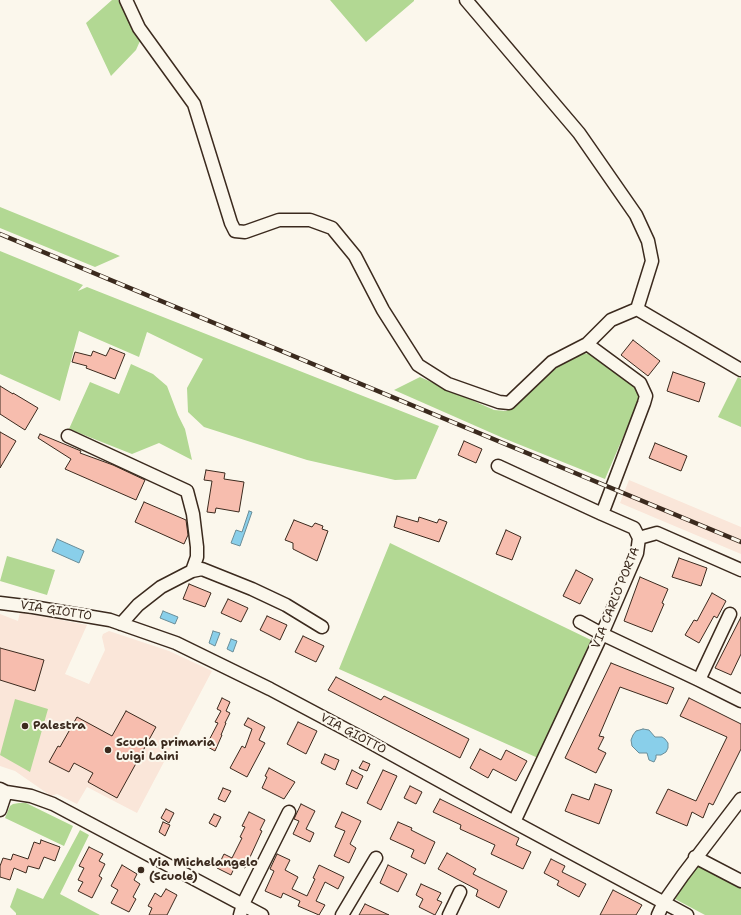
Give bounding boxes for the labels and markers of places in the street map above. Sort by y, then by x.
place label: Palestra [33,719,86,733]
marker: Palestra [20,721,30,731]
place label: Scuola primaria Luigi Laini [116,736,215,764]
marker: Scuola primaria Luigi Laini [103,745,113,755]
place label: Via Michelangelo (Scuole) [149,856,258,884]
marker: Via Michelangelo (Scuole) [136,865,146,875]

